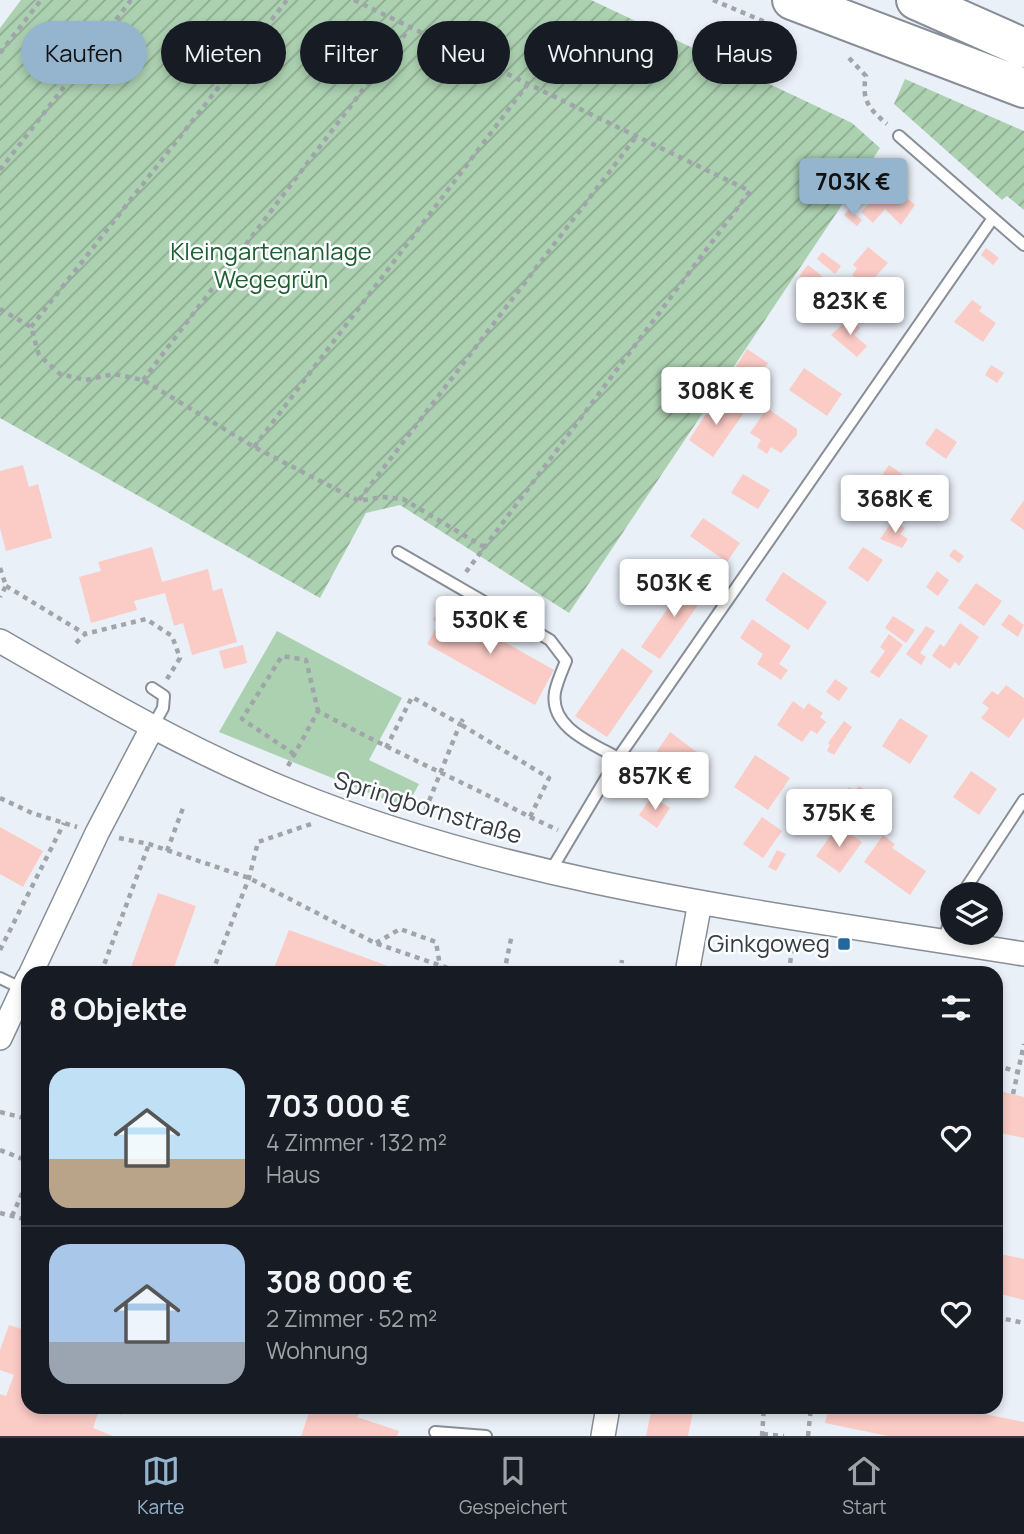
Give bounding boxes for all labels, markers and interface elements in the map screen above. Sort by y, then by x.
chip: Kaufen [21,21,147,84]
chip: Mieten [161,21,286,84]
chip: Filter [300,21,403,84]
chip: Neu [417,21,510,84]
chip: Wohnung [524,21,678,84]
chip: Haus [692,21,797,84]
pin: 703K € [796,158,910,218]
text: 703K € [815,165,891,197]
park label: Kleingartenanlage Wegegrün [170,234,372,295]
pin: 823K € [793,278,907,337]
text: 823K € [812,284,888,316]
pin: 308K € [659,368,773,427]
text: 308K € [677,374,755,406]
pin: 368K € [838,476,952,535]
text: 368K € [857,482,933,514]
pin: 503K € [617,560,731,619]
text: 503K € [636,566,712,598]
pin: 530K € [433,596,547,656]
text: 530K € [452,603,528,635]
pin: 857K € [598,752,712,812]
text: 857K € [618,759,692,791]
street label: Springbornstraße [330,762,527,851]
pin: 375K € [782,790,896,849]
text: 375K € [802,796,876,828]
map controls [940,882,1003,945]
button: layers [940,882,1003,945]
place label: Ginkgoweg [707,926,830,959]
marker: Ginkgoweg [836,936,852,952]
text: 8 Objekte [49,988,187,1029]
icon: filters [937,989,975,1027]
text: 703 000 € [266,1085,411,1126]
icon: home [105,1096,189,1180]
icon: heart [937,1119,975,1157]
text: 4 Zimmer · 132 m² [266,1126,447,1158]
text: Haus [266,1158,320,1190]
text: 308 000 € [266,1261,413,1302]
icon: home [105,1272,189,1356]
icon: heart [937,1295,975,1333]
text: 2 Zimmer · 52 m² [266,1302,437,1334]
text: Wohnung [266,1334,368,1366]
tab: Karte [137,1452,184,1520]
tab: Gespeichert [459,1452,568,1520]
tab: Start [842,1452,887,1520]

